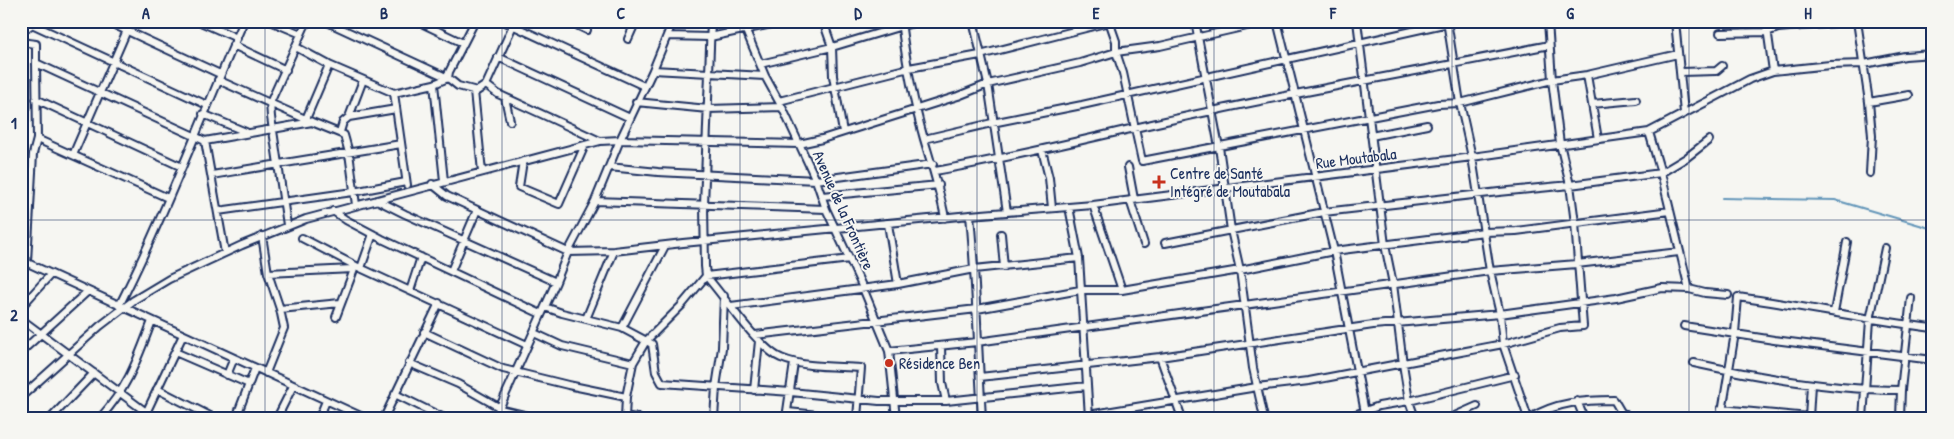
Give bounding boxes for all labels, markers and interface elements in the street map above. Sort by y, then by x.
text: A [142,2,150,24]
text: B [380,2,388,24]
text: C [617,2,626,24]
text: D [854,2,862,24]
text: E [1092,2,1100,24]
text: F [1329,2,1337,24]
text: G [1566,2,1574,24]
text: H [1804,2,1812,24]
text: 1 [11,112,17,134]
street label: Rue Moutabala [1314,142,1398,174]
street label: Avenue de la Frontière [808,147,880,274]
place label: Centre de Santé Intégré de Moutabala [1170,162,1290,202]
marker: Centre de Santé Intégré de Moutabala [1152,175,1166,189]
text: 2 [10,304,18,326]
place label: Résidence Ben [899,352,980,374]
marker: Résidence Ben [883,357,895,369]

